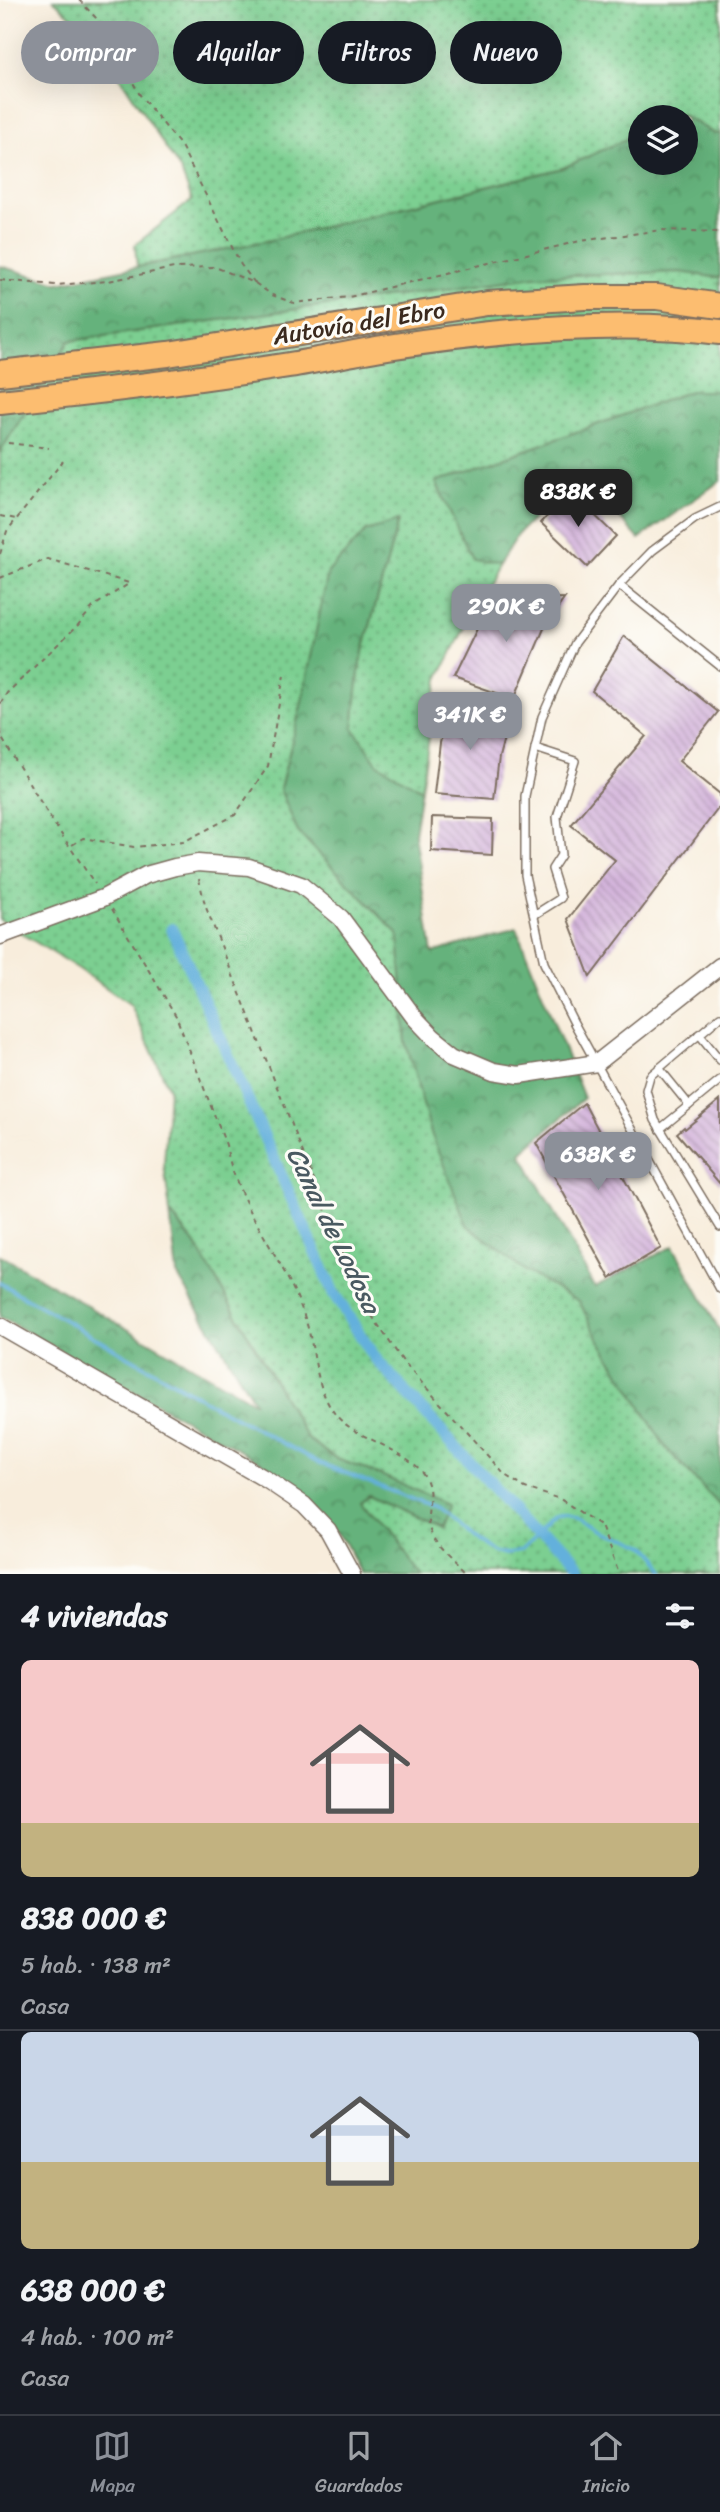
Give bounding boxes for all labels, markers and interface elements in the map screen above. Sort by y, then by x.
chip: Comprar [21,21,159,84]
chip: Alquilar [173,21,304,84]
chip: Filtros [318,21,436,84]
chip: Nuevo [450,21,562,84]
map controls [628,105,698,175]
button: layers [628,105,698,175]
street label: Autovía del Ebro [269,289,448,357]
pin: 838K € [521,470,635,529]
text: 838K € [540,471,616,512]
pin: 290K € [449,584,563,644]
text: 290K € [467,586,545,627]
pin: 341K € [413,692,527,752]
text: 341K € [434,694,506,735]
pin: 638K € [541,1132,655,1192]
text: 638K € [561,1134,635,1175]
water label: Canal de Lodosa [274,1139,396,1324]
text: 4 viviendas [21,1589,167,1643]
icon: filters [661,1597,699,1635]
icon: home [297,1706,423,1832]
text: 838 000 € [21,1891,166,1945]
text: 5 hab. · 138 m² [21,1945,171,1986]
text: Casa [21,1986,69,2027]
icon: home [297,2078,423,2204]
text: 638 000 € [21,2263,165,2317]
text: 4 hab. · 100 m² [21,2317,174,2358]
text: Casa [21,2358,69,2399]
tab: Mapa [90,2427,135,2502]
tab: Guardados [315,2427,402,2502]
tab: Inicio [583,2427,630,2502]

